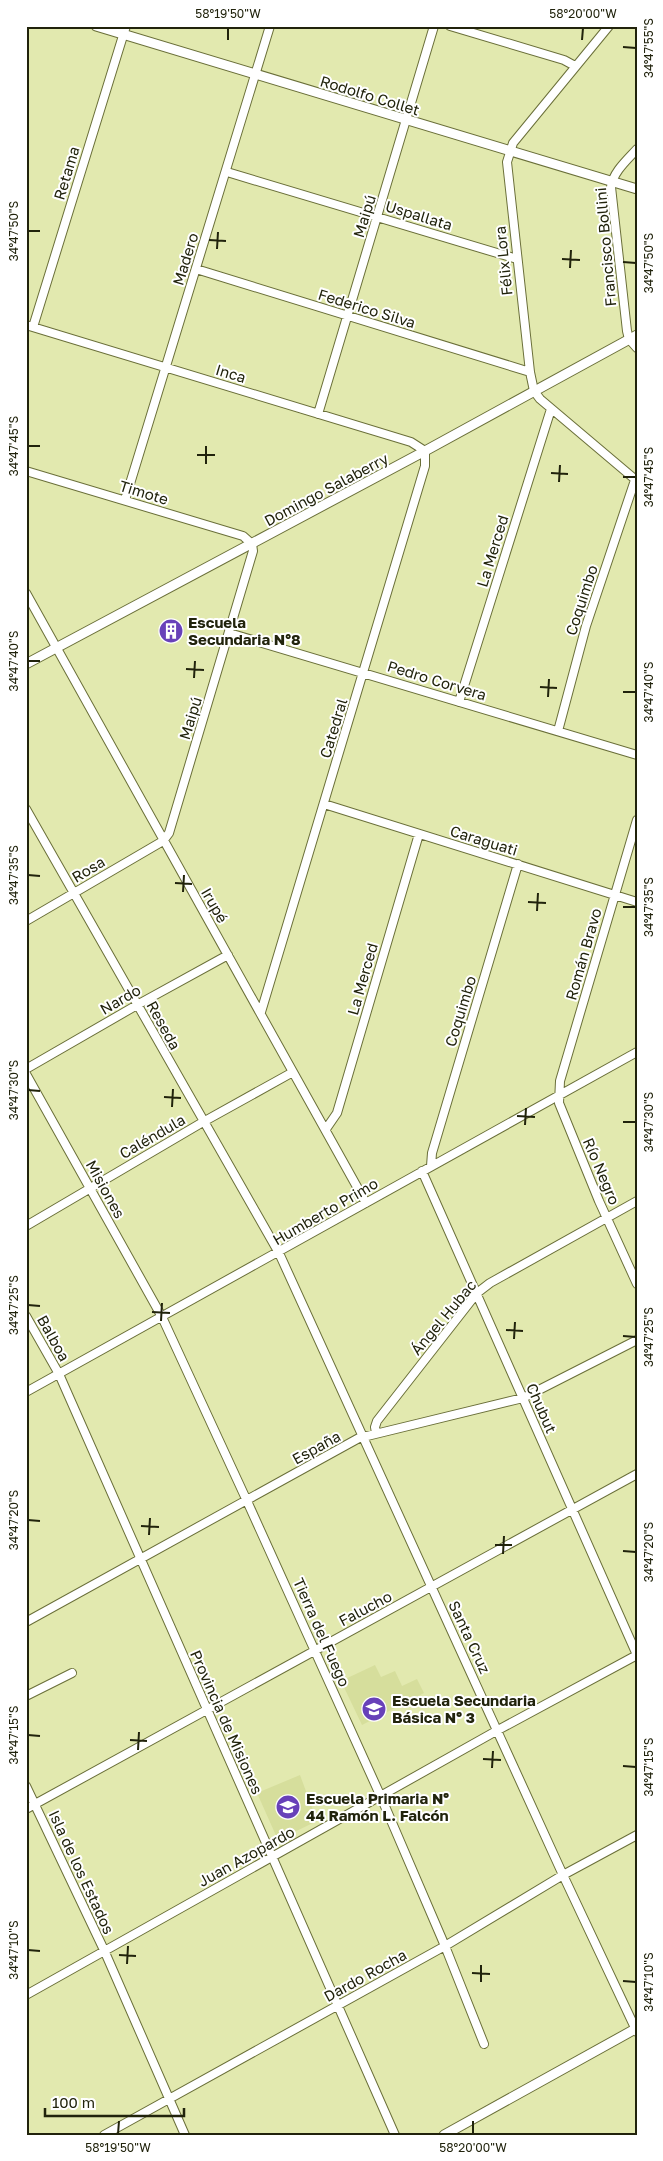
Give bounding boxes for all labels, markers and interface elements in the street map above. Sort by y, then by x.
text: 58°19'50"W [195,6,261,21]
text: 58°20'00"W [549,6,617,21]
text: 34°47'55"S [641,18,656,78]
street label: Rodolfo Collet [318,71,422,119]
street label: Retama [49,144,83,202]
street label: Francisco Bollini [591,187,619,307]
street label: Maipú [349,192,379,240]
street label: Uspallata [383,196,455,234]
text: 34°47'50"S [6,200,21,261]
street label: Félix Lora [490,225,516,297]
street label: Madero [168,231,202,287]
text: 34°47'50"S [641,232,656,293]
street label: Federico Silva [316,285,418,331]
street label: Inca [214,360,248,386]
text: 34°47'45"S [6,416,21,476]
text: 34°47'45"S [641,447,656,507]
street label: Domingo Salaberry [261,448,392,529]
street label: Timote [117,476,171,508]
street label: La Merced [473,513,511,589]
street label: Coquimbo [561,562,601,638]
place label: Escuela Secundaria N°8 [188,613,301,648]
building icon: Escuela Secundaria N°8 [158,618,184,644]
text: 34°47'40"S [6,630,21,691]
street label: Pedro Corvera [385,656,489,704]
text: 34°47'40"S [641,661,656,722]
street label: Maipú [175,694,205,742]
street label: Catedral [315,696,351,760]
street label: Caraguati [448,821,520,859]
text: 34°47'35"S [6,845,21,905]
street label: Rosa [68,852,108,886]
text: 34°47'35"S [641,877,656,937]
street label: Irupé [198,884,232,926]
street label: Román Bravo [561,906,605,1002]
street label: La Merced [343,941,381,1017]
street label: Coquimbo [441,973,479,1049]
street label: Nardo [97,980,143,1018]
street label: Reseda [143,997,185,1053]
text: 34°47'30"S [6,1059,21,1120]
text: 34°47'30"S [641,1091,656,1152]
street label: Caléndula [116,1110,188,1162]
street label: Río Negro [580,1135,624,1207]
street label: Misiones [83,1157,129,1221]
street label: Humberto Primo [269,1174,381,1248]
text: 34°47'25"S [6,1275,21,1335]
street label: Ángel Hubac [407,1276,479,1358]
text: 34°47'25"S [641,1307,656,1367]
street label: Balboa [34,1312,74,1364]
street label: Chubut [523,1380,561,1436]
street label: España [289,1426,343,1468]
text: 34°47'20"S [6,1489,21,1550]
text: 34°47'20"S [641,1521,656,1582]
street label: Tierra del Fuego [290,1575,354,1689]
street label: Falucho [335,1587,395,1629]
street label: Santa Cruz [445,1598,495,1677]
street label: Provincia de Misiones [187,1647,267,1797]
place label: Escuela Secundaria Básica Nº 3 [392,1691,536,1726]
school or university icon: Escuela Secundaria Básica Nº 3 [361,1696,387,1722]
text: 34°47'15"S [6,1705,21,1764]
text: 34°47'15"S [641,1737,656,1796]
place label: Escuela Primaria Nº 44 Ramón L. Falcón [306,1789,449,1824]
school or university icon: Escuela Primaria Nº 44 Ramón L. Falcón [275,1794,301,1820]
street label: Isla de los Estados [45,1807,119,1937]
street label: Juan Azopardo [195,1822,297,1890]
text: 34°47'10"S [6,1920,21,1980]
street label: Dardo Rocha [321,1945,409,2005]
text: 34°47'10"S [641,1952,656,2012]
scale bar [45,2086,184,2118]
text: 100 m [52,2093,95,2111]
text: 58°19'50"W [85,2140,151,2155]
text: 58°20'00"W [439,2140,507,2155]

